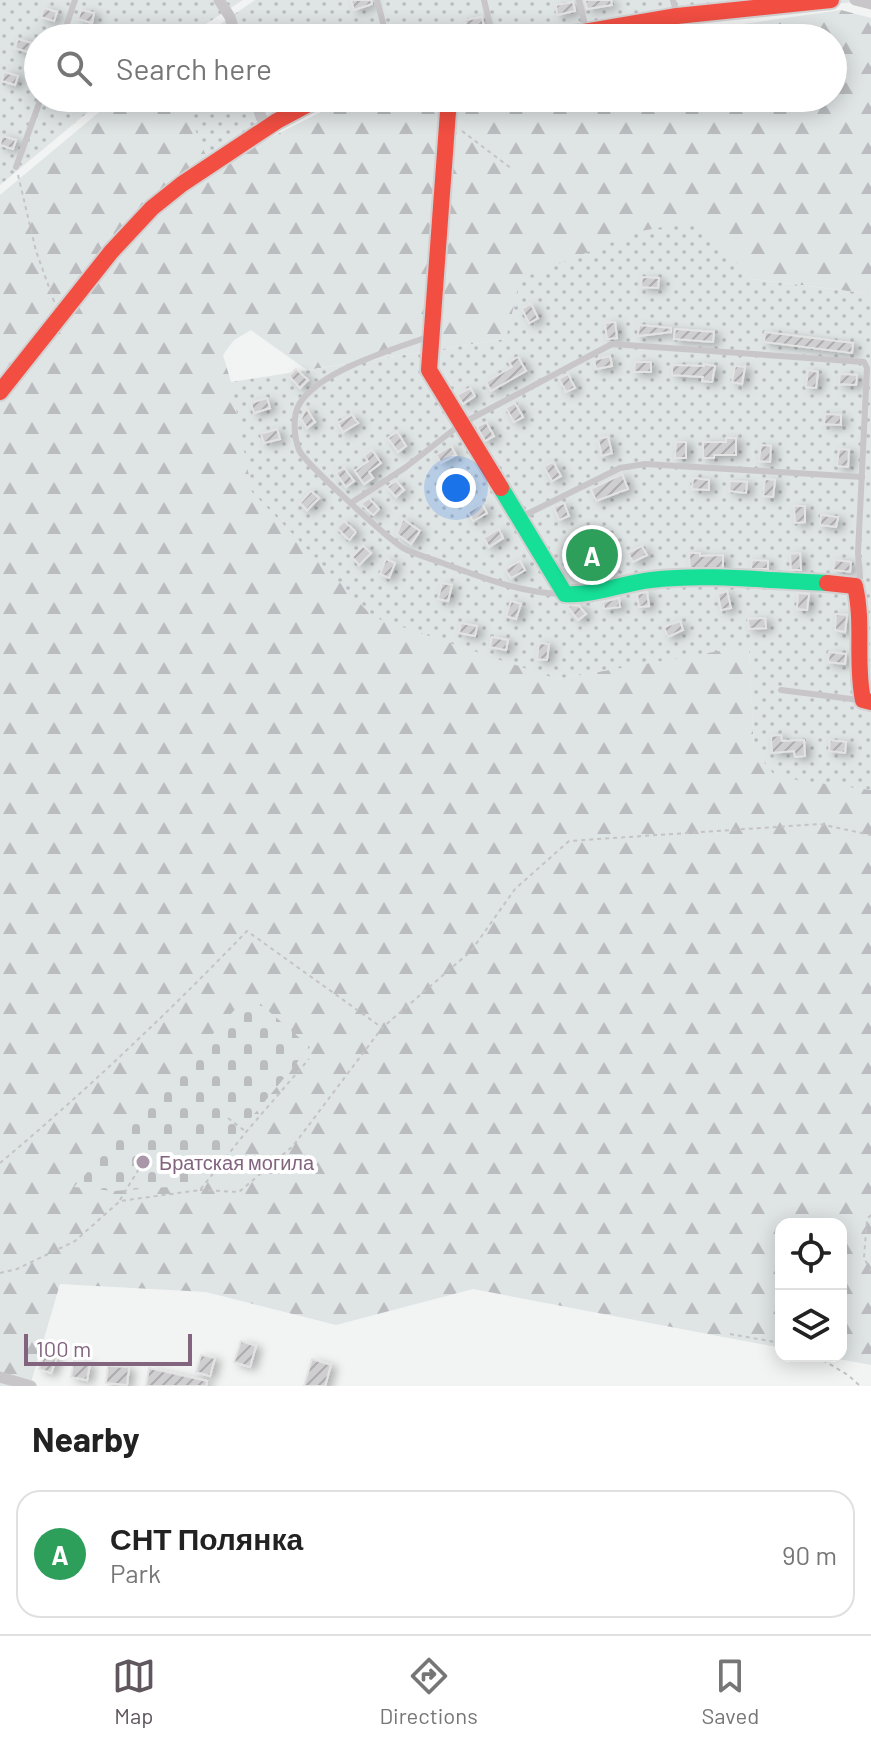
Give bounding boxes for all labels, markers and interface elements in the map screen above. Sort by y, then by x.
search box [24,24,847,112]
icon: search [52,46,96,90]
text: Search here [116,50,272,86]
your location [436,468,476,508]
pin: A [566,525,618,585]
place label: Братская могила [159,1150,315,1174]
marker: Братская могила [134,1153,152,1171]
map controls [775,1218,847,1362]
button: locate [775,1218,847,1290]
button: layers [775,1290,847,1362]
scale bar [24,1330,192,1366]
text: 100 m [36,1335,91,1361]
text: Nearby [32,1418,140,1459]
text: СНТ Полянка [110,1520,303,1556]
text: A [51,1539,69,1570]
text: 90 m [782,1539,837,1570]
text: Park [110,1557,161,1588]
tab: Map [112,1654,156,1728]
tab: Directions [379,1654,478,1728]
tab: Saved [701,1654,759,1728]

